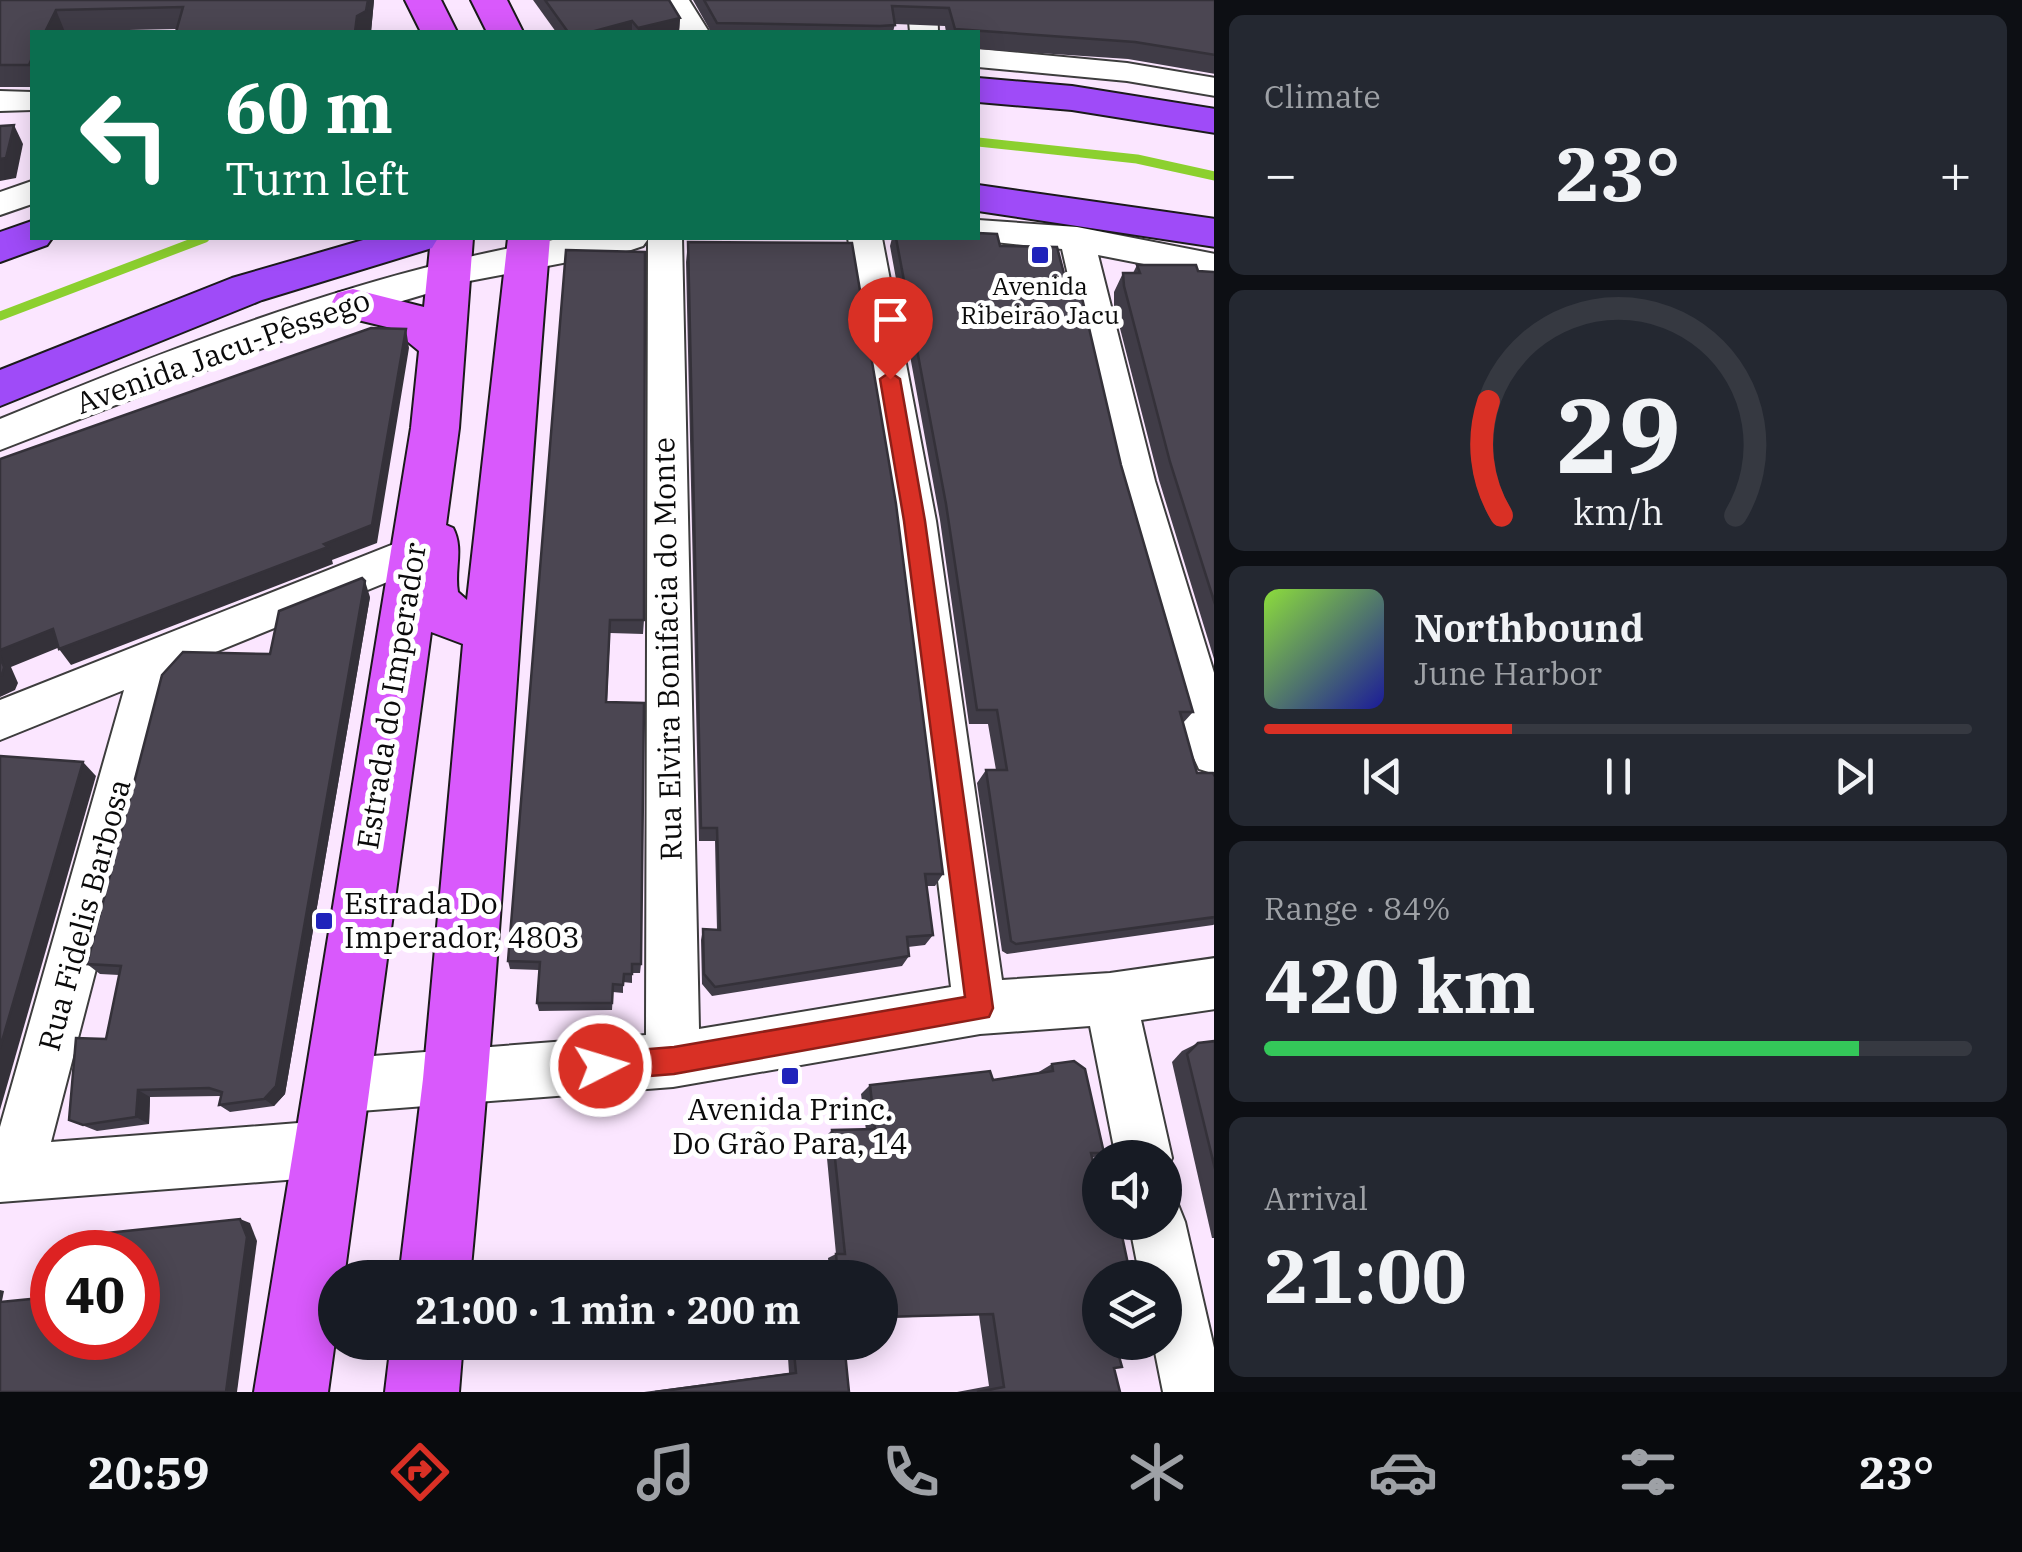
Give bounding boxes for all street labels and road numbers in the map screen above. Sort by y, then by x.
street label: Avenida Jacu-Pêssego [70,279,375,422]
street label: Rua Elvira Bonifacia do Monte [643,437,690,861]
street label: Estrada do Imperador [347,540,434,852]
street label: Rua Fidelis Barbosa [29,774,139,1055]

